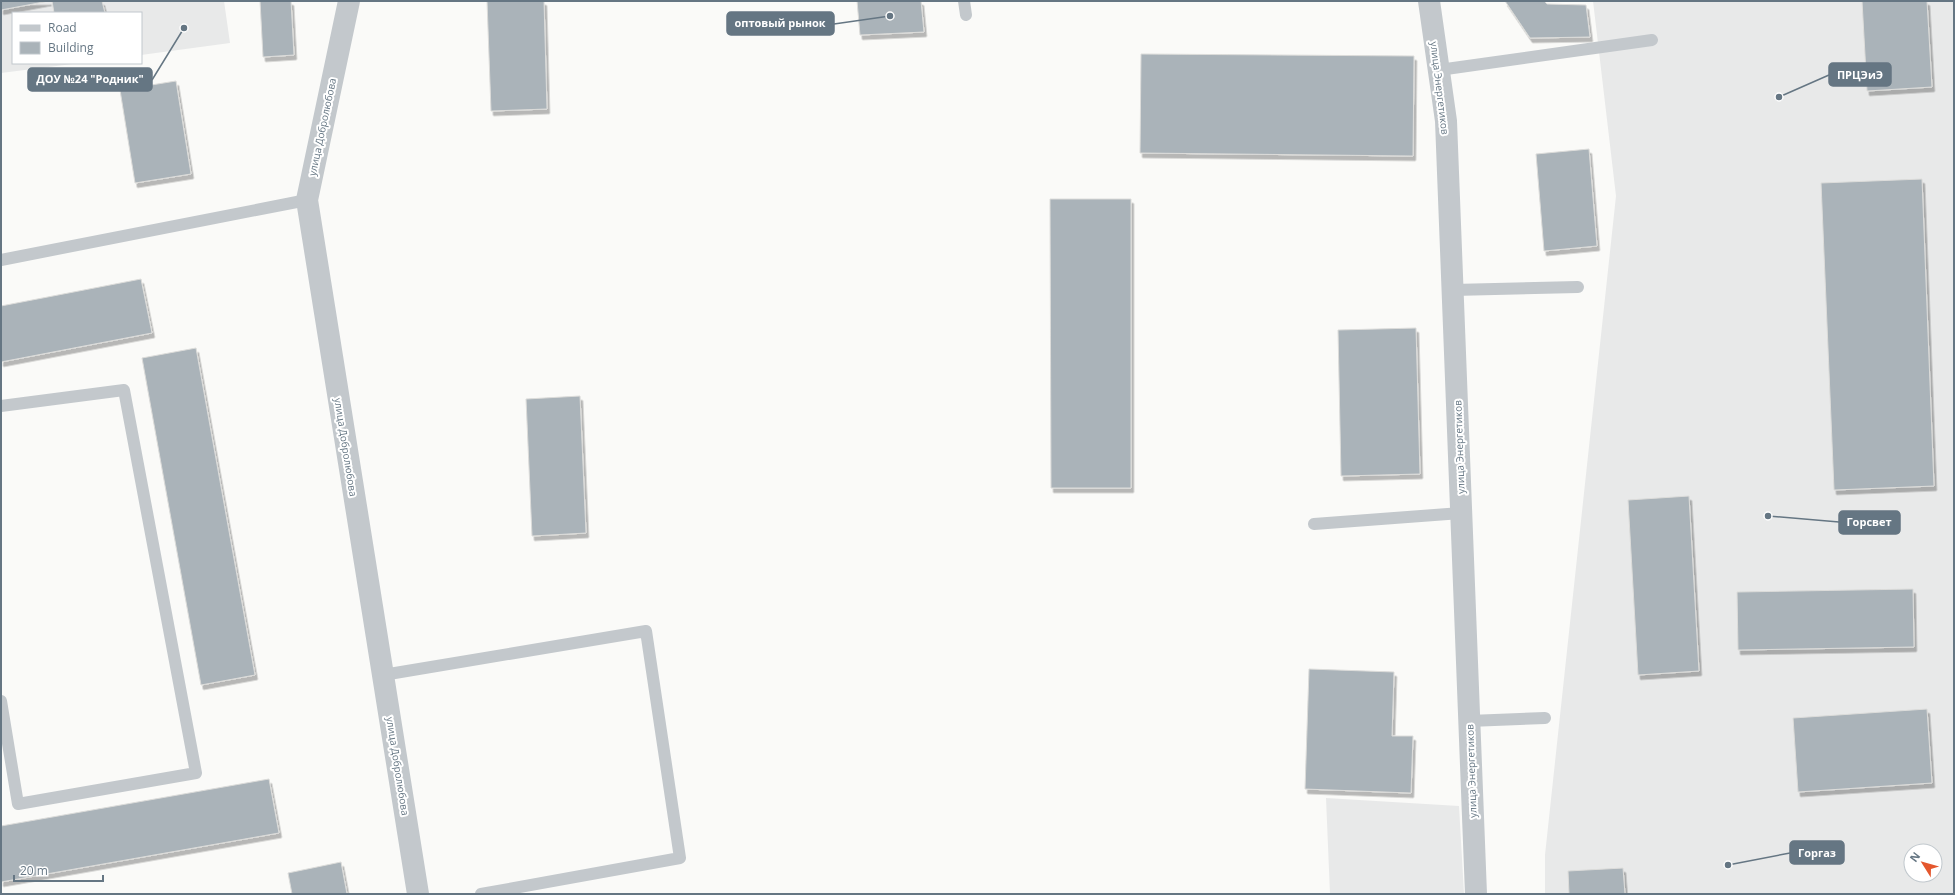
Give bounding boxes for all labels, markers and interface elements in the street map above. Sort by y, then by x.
legend [12,12,142,64]
callout: оптовый рынок [727,12,834,35]
text: оптовый рынок [734,15,826,30]
text: Road [48,19,77,36]
text: Building [48,39,94,56]
street label: улица Энергетиков [1427,41,1453,136]
callout: ПРЦЭиЭ [1829,63,1891,86]
text: ПРЦЭиЭ [1837,67,1883,82]
callout: ДОУ №24 "Родник" [28,68,152,91]
text: ДОУ №24 "Родник" [36,71,144,86]
street label: улица Добролюбова [305,77,339,177]
street label: улица Добролюбова [331,397,361,497]
street label: улица Энергетиков [1450,400,1468,494]
callout: Горсвет [1839,511,1900,534]
text: Горсвет [1846,514,1892,529]
street label: улица Добролюбова [383,716,413,816]
street label: улица Энергетиков [1462,724,1480,818]
callout: Горгаз [1790,841,1844,864]
north arrow [1903,843,1943,883]
text: Горгаз [1798,845,1836,860]
text: N [1906,849,1923,865]
scale bar [14,857,103,883]
text: 20 m [20,862,48,879]

